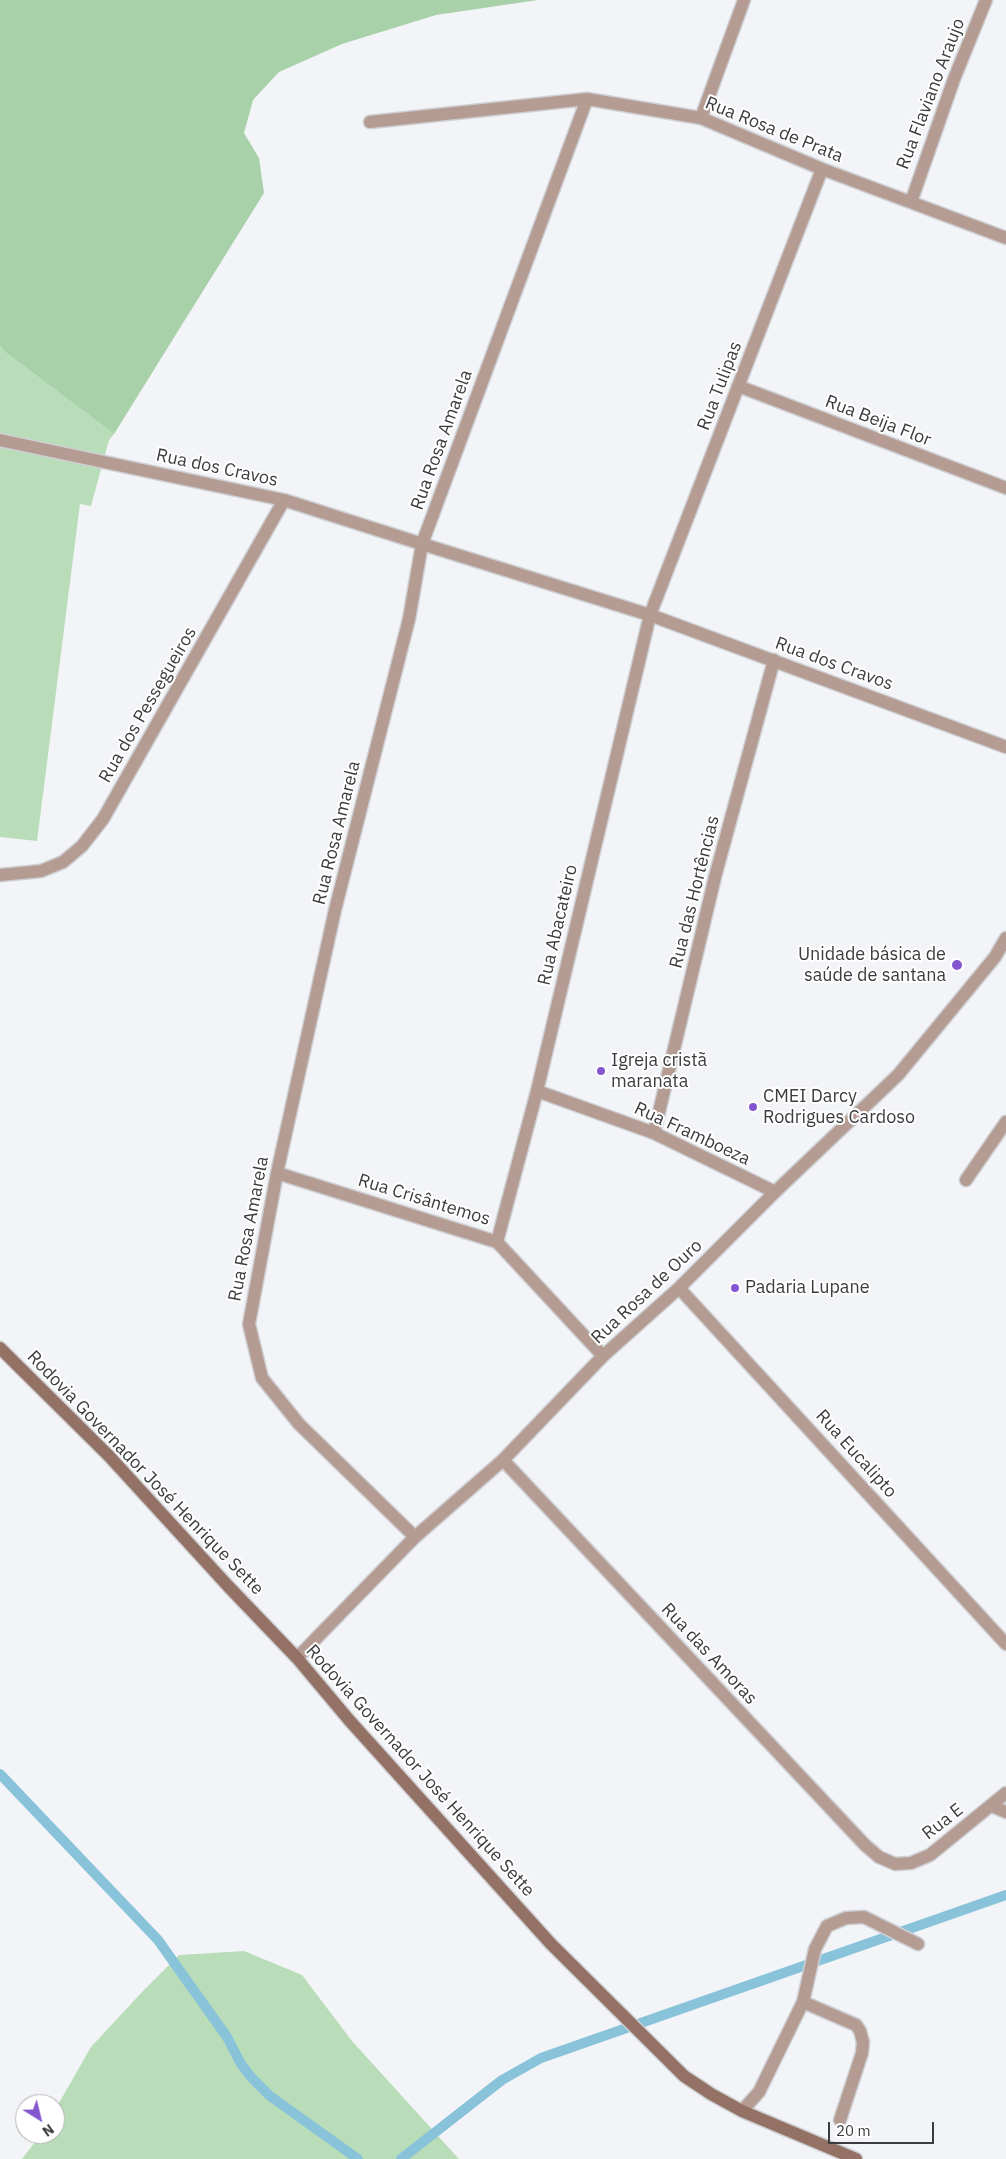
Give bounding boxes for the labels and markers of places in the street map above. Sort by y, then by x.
place label: Unidade básica de saúde de santana [798,944,946,986]
marker: Unidade básica de saúde de santana [950,958,964,972]
place label: Igreja cristã maranata [611,1050,707,1092]
marker: Igreja cristã maranata [595,1065,607,1077]
place label: CMEI Darcy Rodrigues Cardoso [763,1086,915,1128]
marker: CMEI Darcy Rodrigues Cardoso [747,1101,759,1113]
place label: Padaria Lupane [745,1277,870,1299]
marker: Padaria Lupane [729,1282,741,1294]

